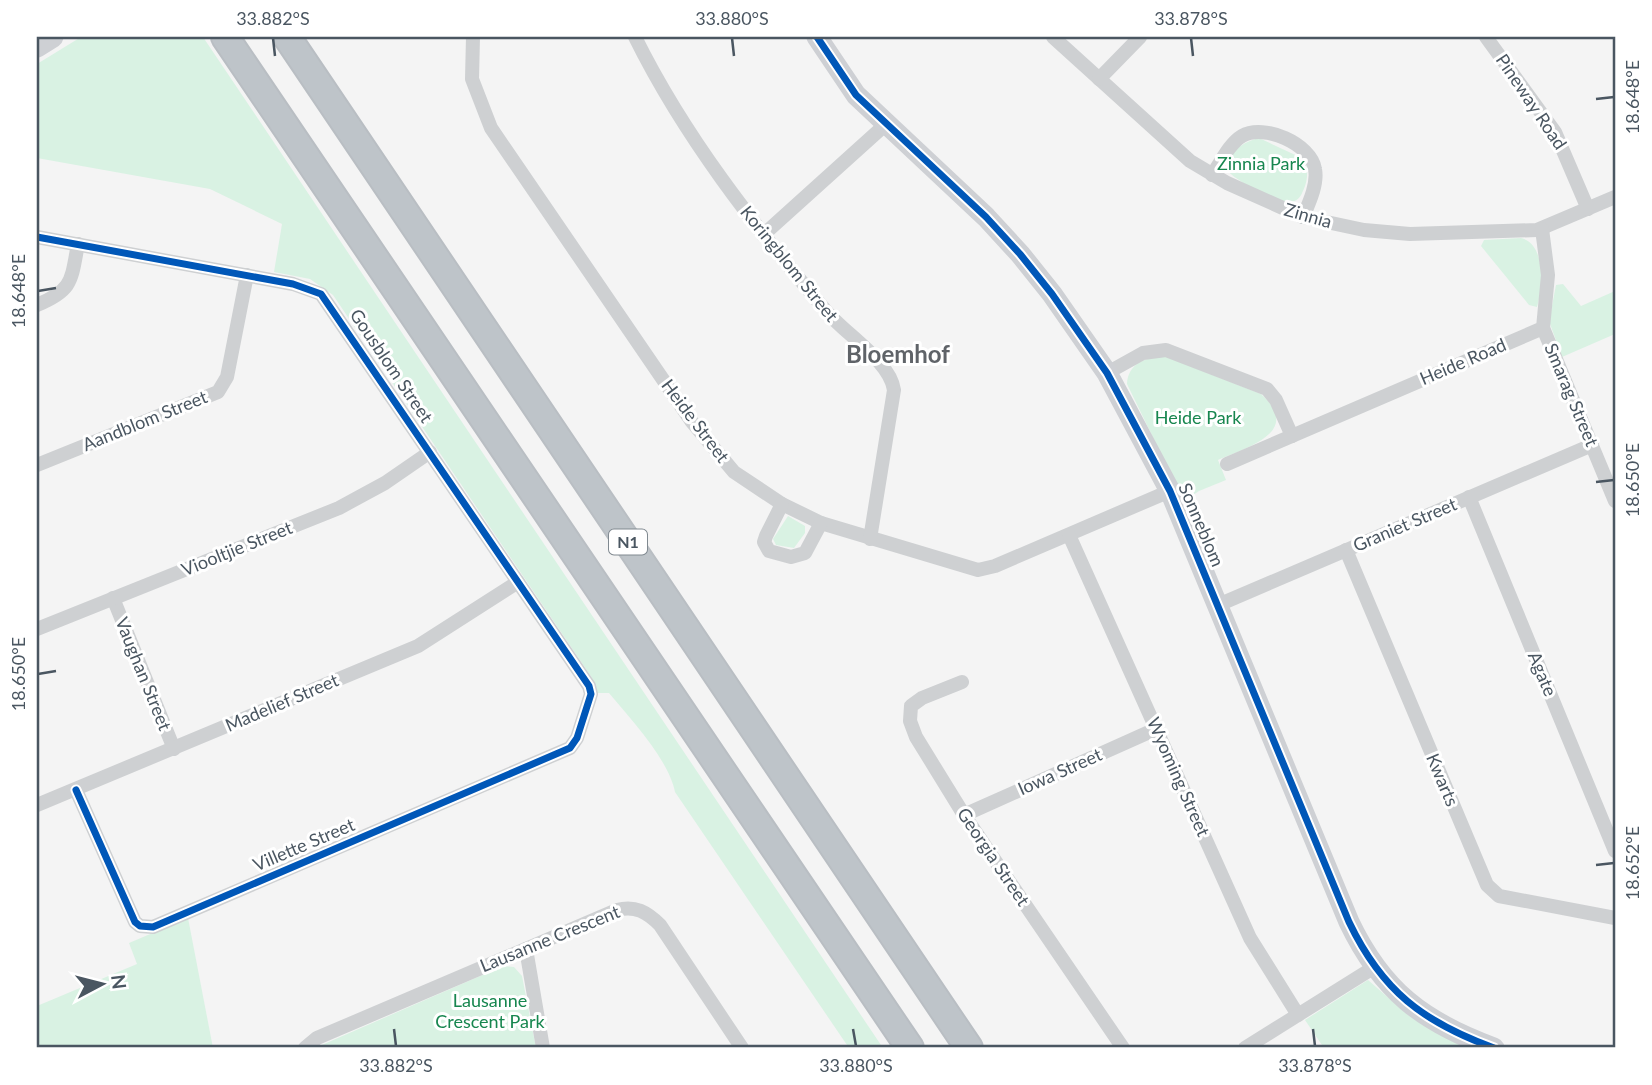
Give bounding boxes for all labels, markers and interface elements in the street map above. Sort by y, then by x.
text: 33.882°S [236,7,310,29]
text: 33.880°S [695,7,769,29]
text: 33.878°S [1154,7,1228,29]
street label: Pineway Road [1492,49,1572,153]
text: 18.648°E [1621,60,1643,134]
park label: Zinnia Park [1217,152,1306,174]
street label: Zinnia [1282,198,1335,232]
street label: Koringblom Street [736,201,844,326]
text: 18.648°E [7,254,29,328]
street label: Gousblom Street [346,304,438,427]
street label: Heide Road [1416,333,1509,389]
district label: Bloemhof [846,339,950,368]
street label: Smarag Street [1540,340,1604,450]
street label: Heide Street [657,374,735,467]
street label: Aandblom Street [79,385,211,455]
park label: Heide Park [1155,406,1242,428]
text: 18.650°E [1621,443,1643,517]
street label: Sonneblom [1174,479,1229,570]
street label: Graniet Street [1349,492,1460,556]
street label: Viooltjie Street [178,516,296,580]
road number: N1 [609,530,647,554]
street label: Vaughan Street [111,614,177,734]
text: 18.650°E [7,637,29,711]
street label: Agate [1524,648,1562,699]
street label: Madelief Street [222,668,342,736]
street label: Wyoming Street [1143,714,1215,840]
street label: Iowa Street [1014,743,1106,799]
street label: Kwarts [1422,750,1464,809]
street label: Georgia Street [953,803,1035,910]
street label: Villette Street [250,813,358,875]
text: 18.652°E [1621,826,1643,900]
street label: Lausanne Crescent [476,900,623,976]
north arrow [66,948,136,1018]
text: N [107,973,132,991]
park label: Lausanne Crescent Park [435,989,546,1032]
text: 33.882°S [359,1054,433,1076]
text: 33.880°S [819,1054,893,1076]
text: 33.878°S [1278,1054,1352,1076]

